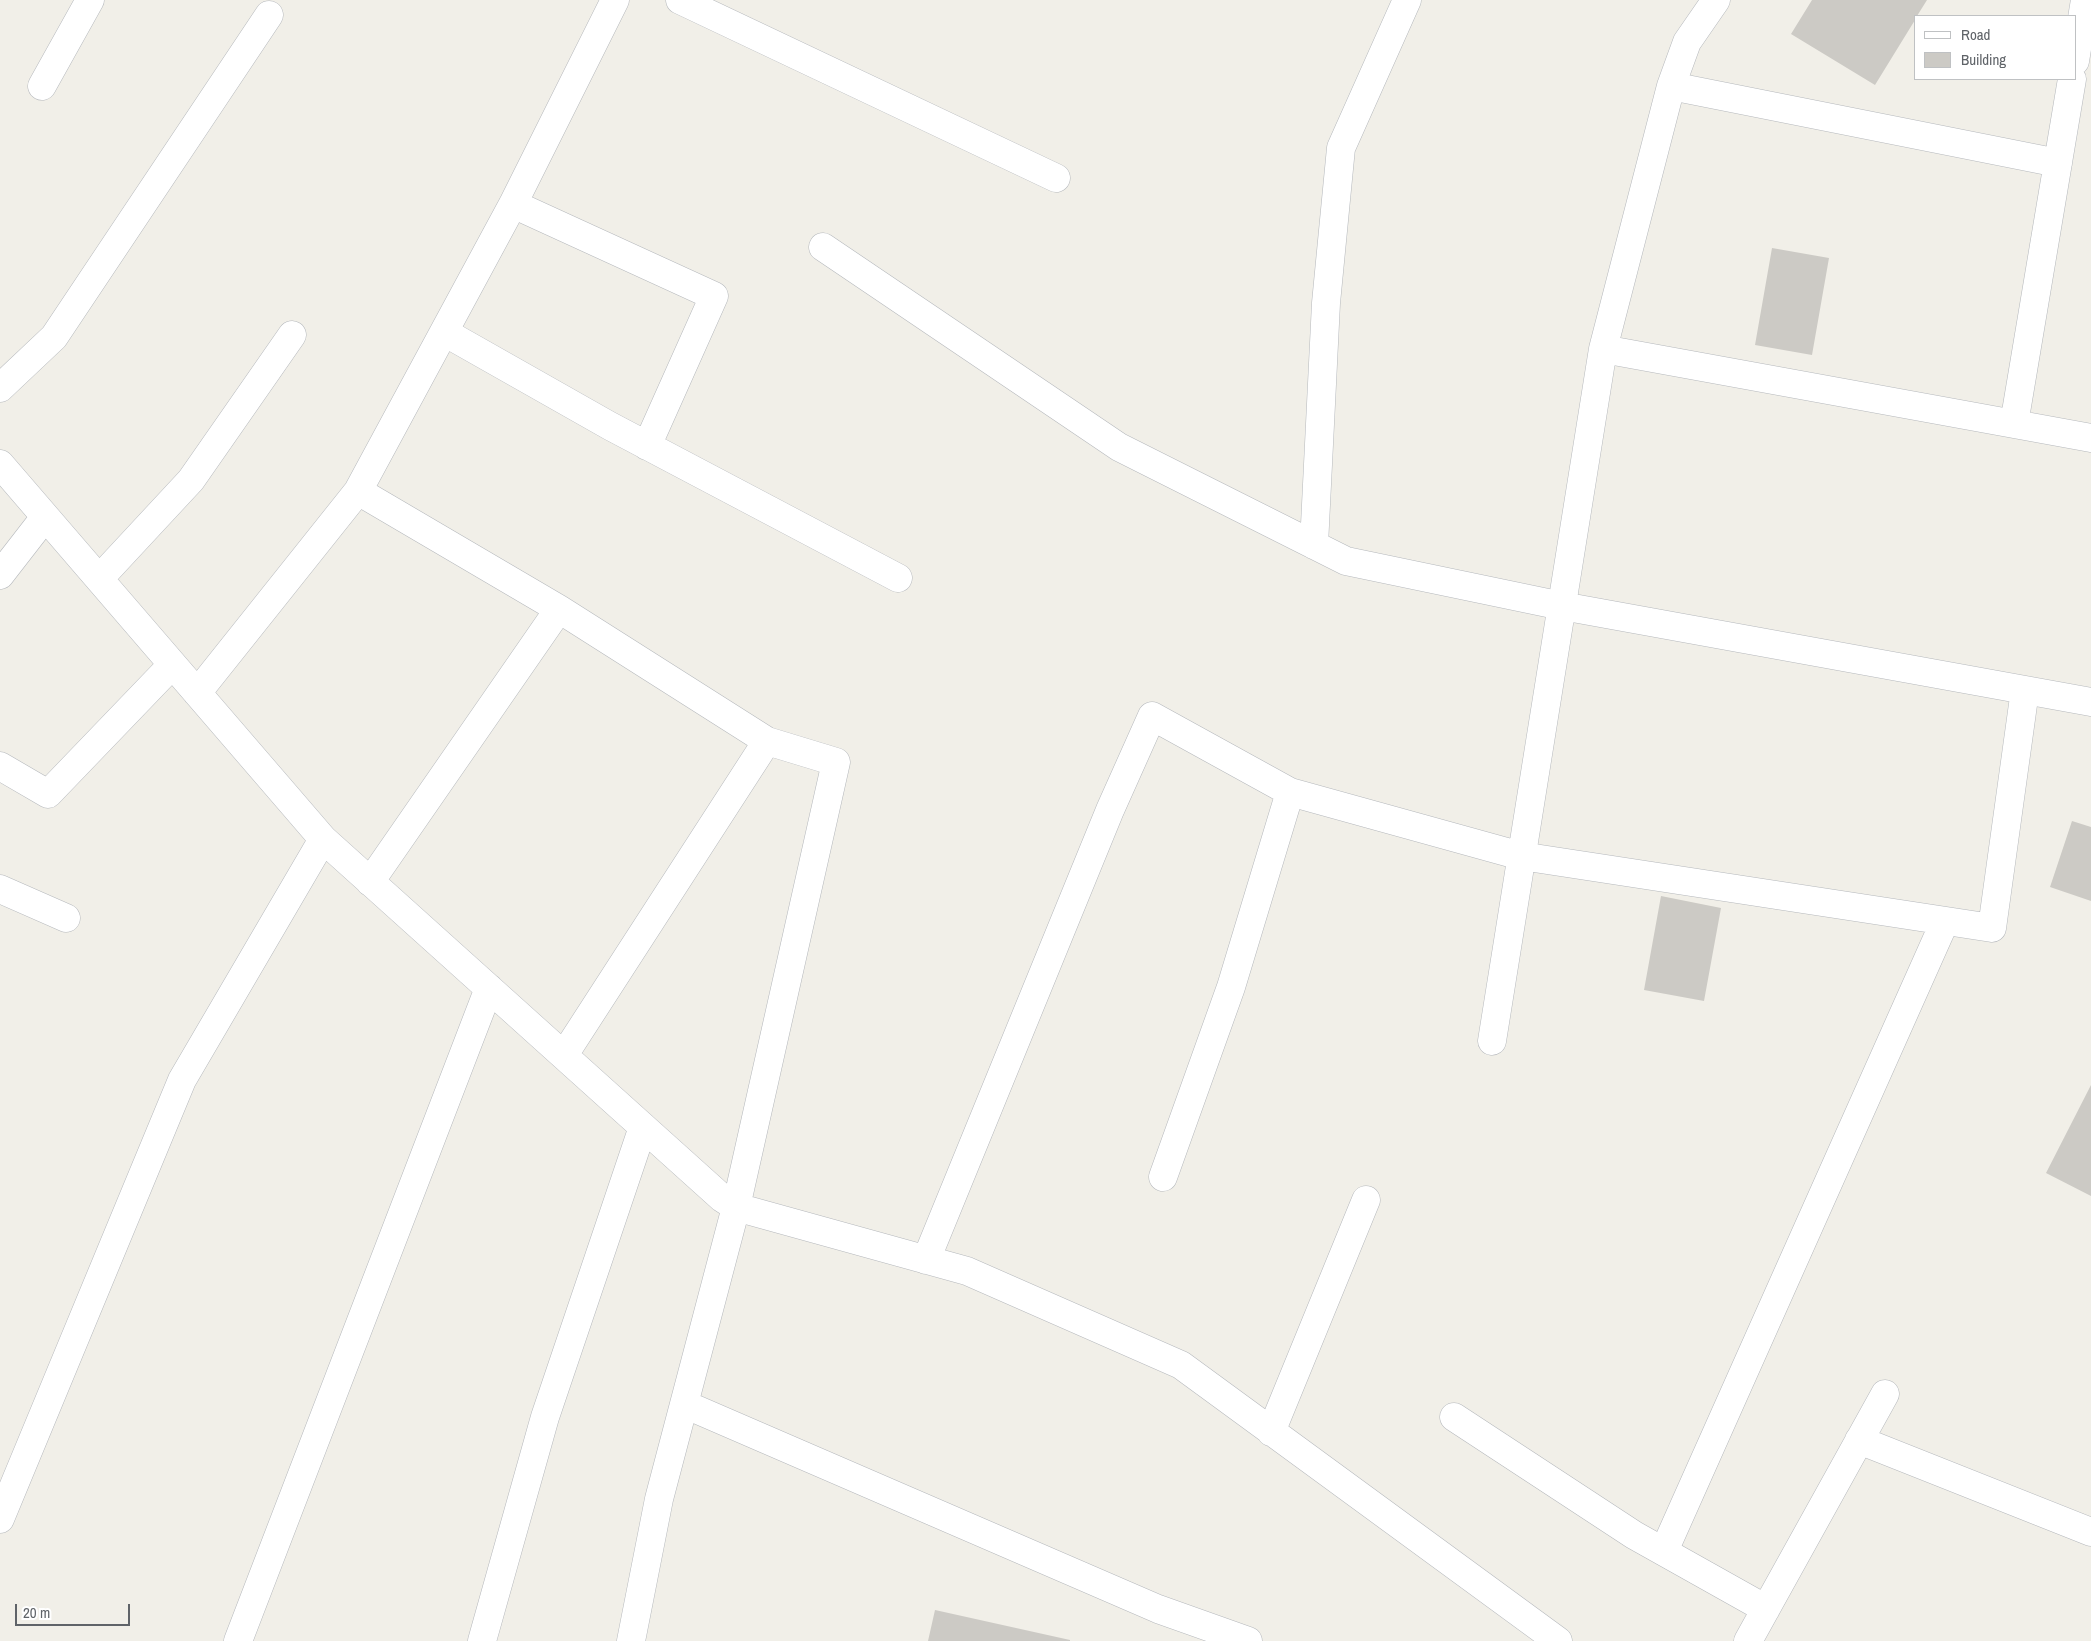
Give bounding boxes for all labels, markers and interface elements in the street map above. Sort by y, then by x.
legend [1914,15,2076,80]
text: Road [1961,24,1990,45]
text: Building [1961,49,2006,70]
scale bar [18,1594,132,1626]
text: 20 m [23,1602,50,1623]

